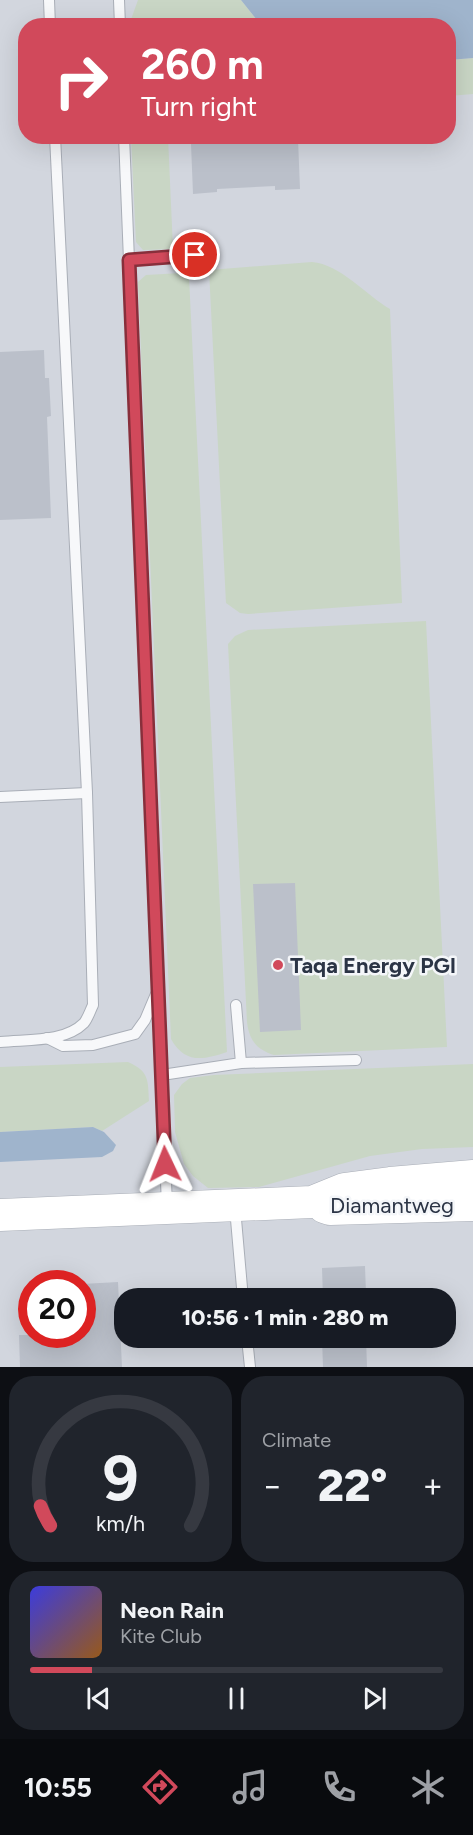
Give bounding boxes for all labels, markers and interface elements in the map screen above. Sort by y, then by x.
text: 260 m [141,39,264,90]
icon: right [42,42,120,120]
text: Turn right [141,90,257,123]
pin [169,229,220,280]
icon: arrive [178,238,211,271]
place label: Taqa Energy PGI [290,952,456,979]
marker: Taqa Energy PGI [271,958,285,972]
position arrow [133,1132,197,1196]
street label: Diamantweg [330,1192,454,1219]
speed limit sign: 20 [18,1270,96,1348]
text: 10:56 · 1 min · 280 m [182,1304,388,1331]
text: Climate [262,1428,331,1452]
text: 9 [102,1441,139,1516]
text: 22° [317,1458,388,1512]
text: − [262,1466,283,1505]
text: + [422,1466,443,1505]
text: km/h [96,1511,145,1536]
text: Neon Rain [120,1597,224,1624]
text: Kite Club [120,1624,202,1648]
icon: previous [82,1682,115,1715]
icon: pause [220,1682,253,1715]
icon: next [358,1682,391,1715]
icon: directions [139,1766,181,1808]
icon: music [229,1766,271,1808]
icon: phone [318,1766,360,1808]
icon: climate [407,1766,449,1808]
text: 10:55 [24,1771,92,1804]

